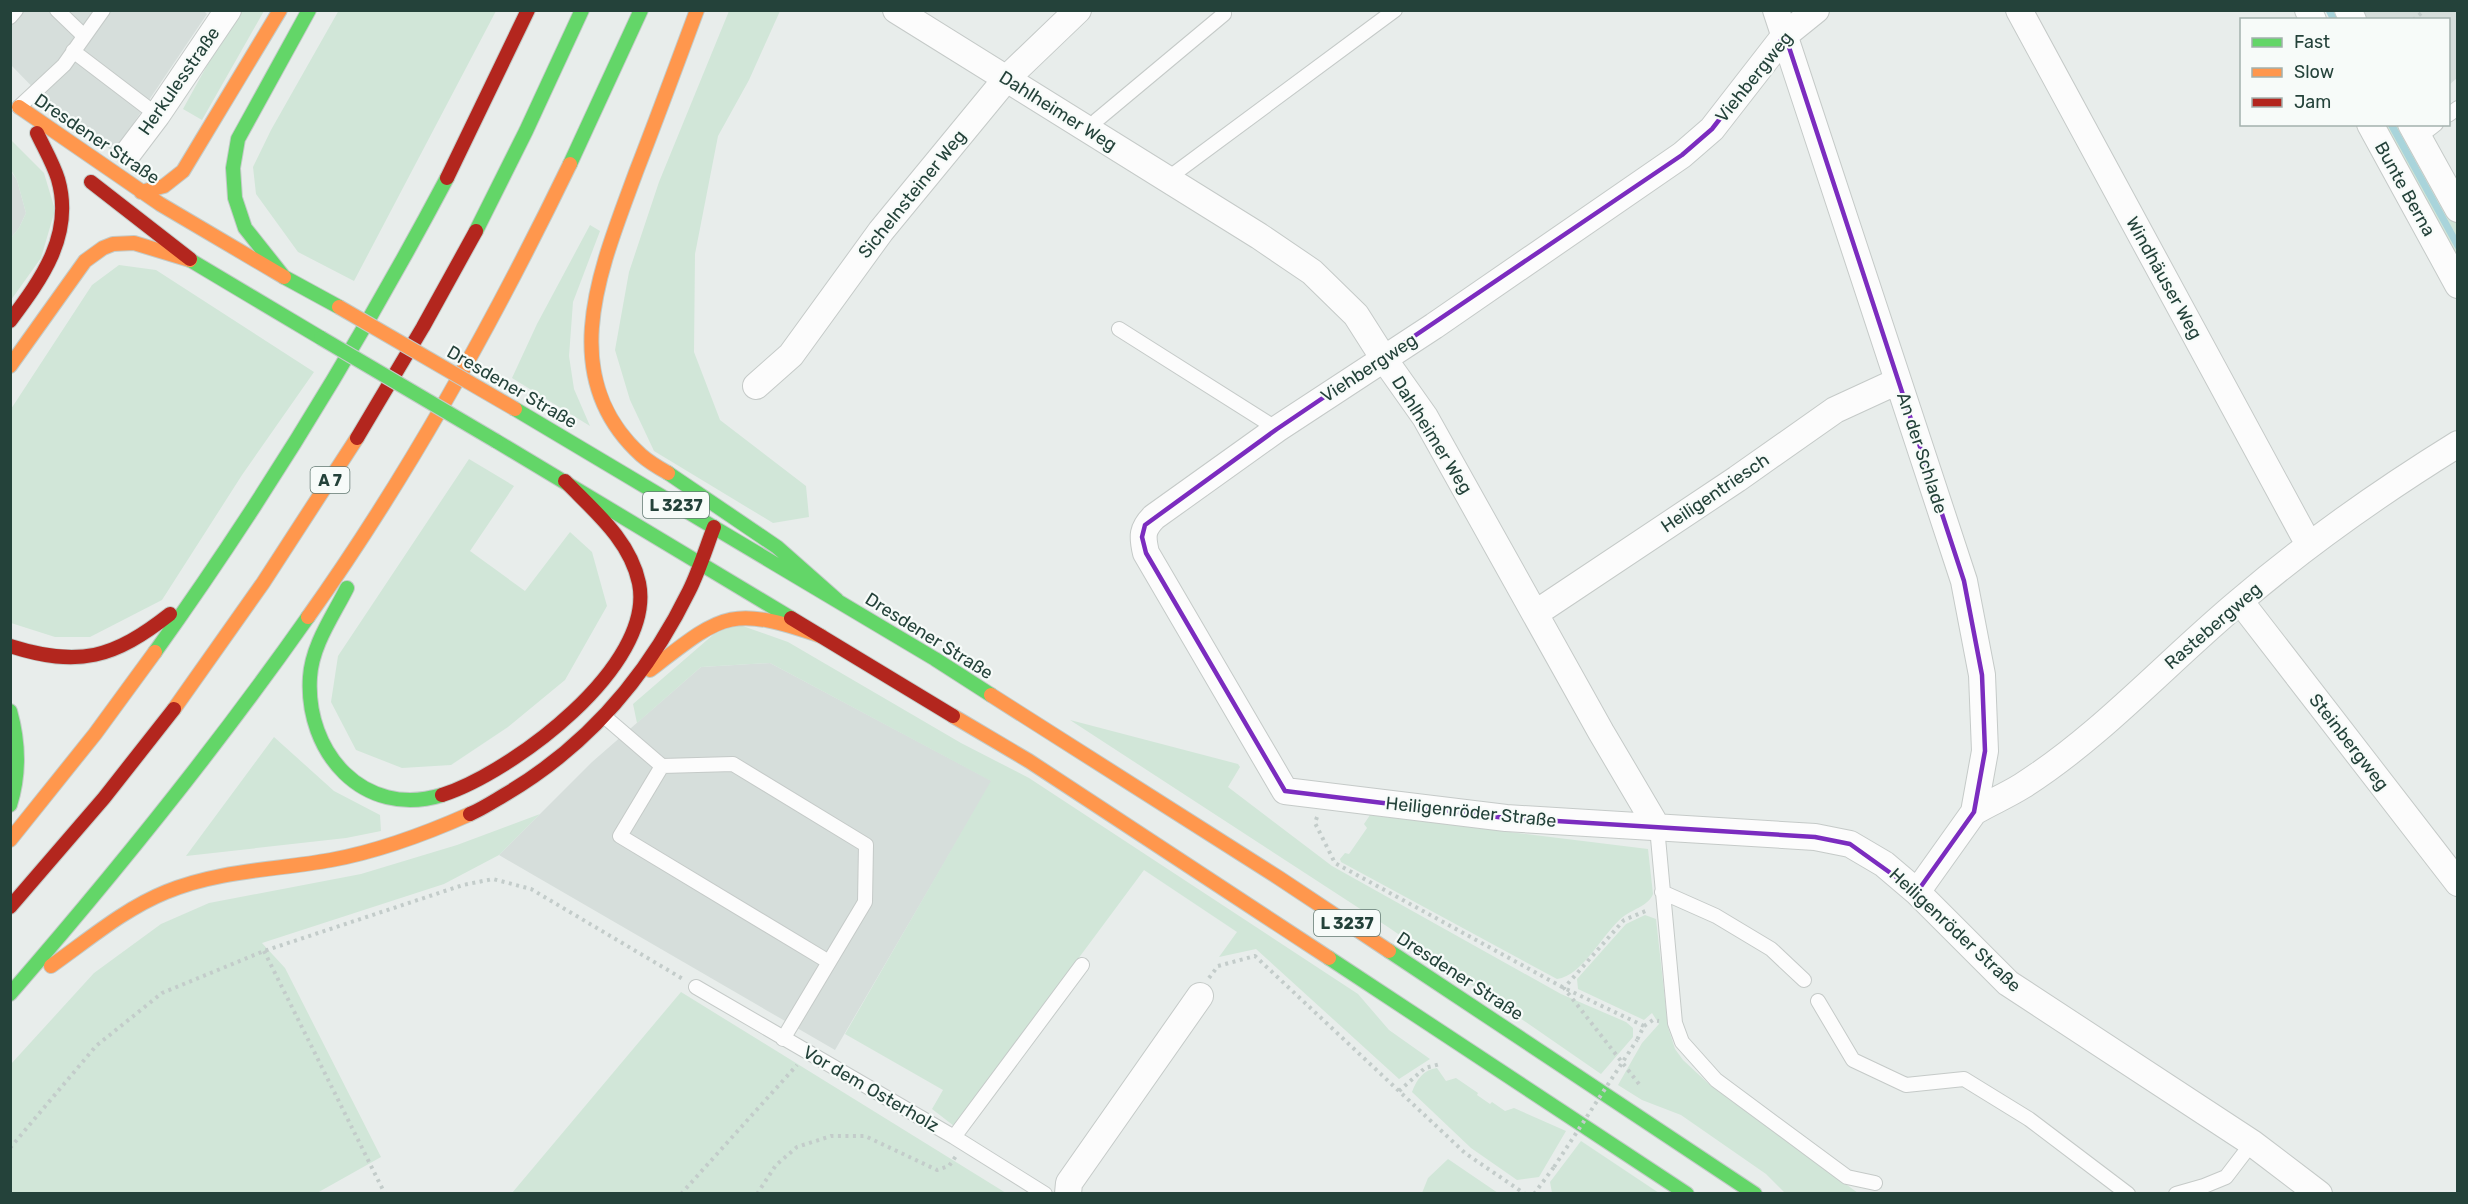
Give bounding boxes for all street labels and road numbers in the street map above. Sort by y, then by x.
street label: Herkulesstraße [134,23,224,139]
street label: Viehbergweg [1711,27,1797,127]
street label: Dahlheimer Weg [995,66,1121,156]
street label: Dresdener Straße [30,89,164,189]
street label: Sichelnsteiner Weg [853,125,971,263]
street label: Bunte Berna [2370,138,2440,240]
street label: Windhäuser Weg [2121,213,2207,343]
street label: Viehbergweg [1317,329,1421,407]
street label: Dresdener Straße [443,341,581,433]
street label: Dahlheimer Weg [1387,372,1477,498]
street label: An der Schlade [1892,390,1952,516]
street label: Heiligentriesch [1657,449,1773,537]
road number: A 7 [310,467,350,493]
road number: L 3237 [643,492,709,518]
street label: Rastebergweg [2160,578,2266,674]
street label: Dresdener Straße [861,588,997,684]
street label: Steinbergweg [2304,689,2394,795]
street label: Heiligenröder Straße [1384,792,1558,832]
street label: Heiligenröder Straße [1885,863,2025,997]
road number: L 3237 [1314,910,1380,936]
street label: Dresdener Straße [1393,927,1527,1025]
street label: Vor dem Osterholz [799,1041,943,1137]

